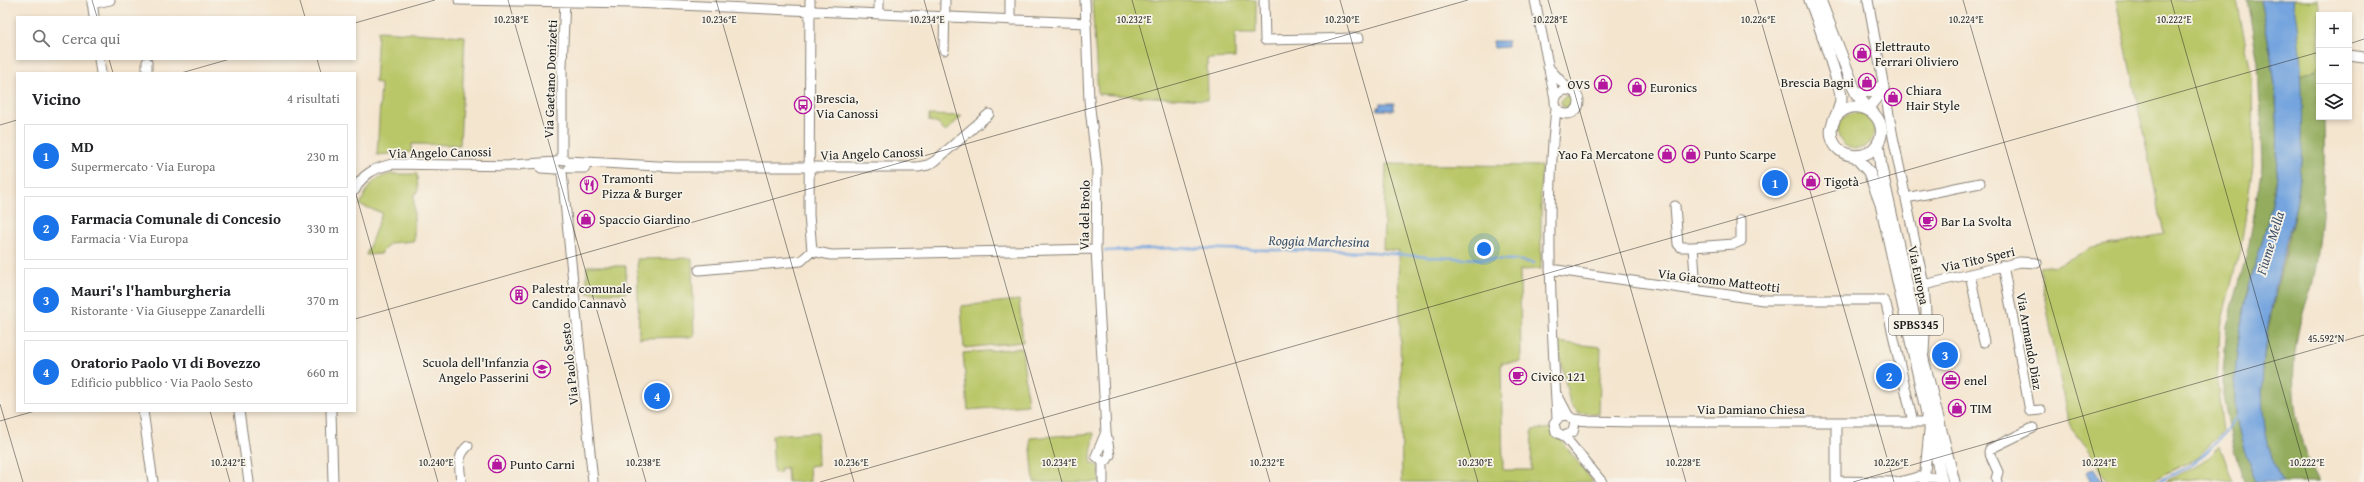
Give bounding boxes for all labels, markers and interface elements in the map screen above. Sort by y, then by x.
text: 10.238°E [493,12,529,27]
text: 10.236°E [701,12,737,27]
text: 10.234°E [909,12,945,27]
text: 10.232°E [1116,12,1152,27]
text: 10.230°E [1324,12,1360,27]
text: 10.228°E [1532,12,1568,27]
text: 10.226°E [1740,12,1776,27]
text: 10.224°E [1948,12,1984,27]
text: 10.222°E [2156,12,2192,27]
map controls [2316,12,2352,120]
button: + [2316,12,2352,48]
search box [16,16,356,60]
street label: Via Gaetano Donizetti [539,19,562,139]
icon: search [30,27,52,49]
text: Cerca qui [62,28,120,49]
place label: Elettrauto Ferrari Oliviero [1875,37,1959,71]
shop icon: Elettrauto Ferrari Oliviero [1852,43,1872,63]
button: − [2316,48,2352,84]
shop icon: Brescia Bagni [1857,72,1877,92]
place label: Brescia Bagni [1781,73,1854,92]
shop icon: OVS [1593,74,1613,94]
place label: OVS [1568,75,1590,94]
shop icon: Euronics [1627,77,1647,97]
place label: Euronics [1650,78,1697,97]
place label: Chiara Hair Style [1906,81,1960,115]
button: layers [2316,84,2352,120]
text: Vicino [32,86,81,111]
shop icon: Chiara Hair Style [1883,87,1903,107]
text: 4 risultati [287,89,340,108]
place label: Brescia, Via Canossi [816,89,879,123]
bus stop icon: Brescia, Via Canossi [793,95,813,115]
text: MD [71,136,94,157]
street label: Via Angelo Canossi [388,142,492,163]
street label: Via Angelo Canossi [820,142,924,165]
shop icon: Yao Fa Mercatone [1657,144,1677,164]
shop icon: Punto Scarpe [1681,144,1701,164]
place label: Yao Fa Mercatone [1558,145,1654,164]
place label: Punto Scarpe [1704,145,1776,164]
text: 1 [43,147,49,166]
text: 230 m [307,147,339,166]
text: Supermercato · Via Europa [71,157,215,176]
pin: 1 [1762,168,1788,198]
place label: Tramonti Pizza & Burger [602,169,683,203]
shop icon: Tigotà [1801,171,1821,191]
place label: Tigotà [1824,172,1860,191]
restaurant icon: Tramonti Pizza & Burger [579,175,599,195]
street label: Via del Brolo [1074,179,1095,250]
text: Farmacia Comunale di Concesio [71,208,281,229]
water label: Fiume Mella [2251,208,2289,278]
shop icon: Spaccio Giardino [576,209,596,229]
place label: Spaccio Giardino [599,210,691,229]
cafe icon: Bar La Svolta [1918,211,1938,231]
place label: Bar La Svolta [1941,212,2013,231]
text: 2 [43,219,49,238]
text: 330 m [307,219,339,238]
text: Farmacia · Via Europa [71,229,188,248]
water label: Roggia Marchesina [1267,230,1370,252]
your location [1474,239,1494,259]
street label: Via Tito Speri [1940,242,2017,277]
street label: Via Europa [1903,244,1934,307]
street label: Via Giacomo Matteotti [1657,264,1781,297]
place label: Palestra comunale Candido Cannavò [532,279,632,313]
text: Mauri's l'hamburgheria [71,280,231,301]
building icon: Palestra comunale Candido Cannavò [509,285,529,305]
text: 3 [43,291,49,310]
text: 370 m [307,291,339,310]
street label: Via Armando Diaz [2012,291,2047,391]
text: Ristorante · Via Giuseppe Zanardelli [71,301,265,320]
road number: SPBS345 [1889,315,1943,335]
street label: Via Paolo Sesto [556,321,583,406]
text: 45.592°N [2308,331,2345,346]
pin: 3 [1932,340,1958,370]
text: Oratorio Paolo VI di Bovezzo [71,352,261,373]
place label: Scuola dell'Infanzia Angelo Passerini [422,353,530,387]
school or university icon: Scuola dell'Infanzia Angelo Passerini [532,359,552,379]
pin: 2 [1876,361,1902,391]
text: 4 [43,363,49,382]
text: 660 m [307,363,339,382]
cafe icon: Civico 121 [1508,366,1528,386]
place label: Civico 121 [1531,367,1586,386]
office icon: enel [1941,370,1961,390]
place label: enel [1964,371,1988,390]
text: Edificio pubblico · Via Paolo Sesto [71,373,253,392]
pin: 4 [644,381,670,411]
shop icon: TIM [1947,398,1967,418]
place label: TIM [1970,399,1992,418]
street label: Via Damiano Chiesa [1697,400,1806,419]
shop icon: Punto Carni [487,454,507,474]
text: 10.242°E [210,455,246,470]
text: 10.240°E [418,455,454,470]
place label: Punto Carni [510,455,575,474]
text: 10.238°E [625,455,661,470]
text: 10.236°E [833,455,869,470]
text: 10.234°E [1041,455,1077,470]
text: 10.232°E [1249,455,1285,470]
text: 10.230°E [1457,455,1493,470]
text: 10.228°E [1665,455,1701,470]
text: 10.226°E [1873,455,1909,470]
text: 10.224°E [2081,455,2117,470]
text: 10.222°E [2289,455,2325,470]

